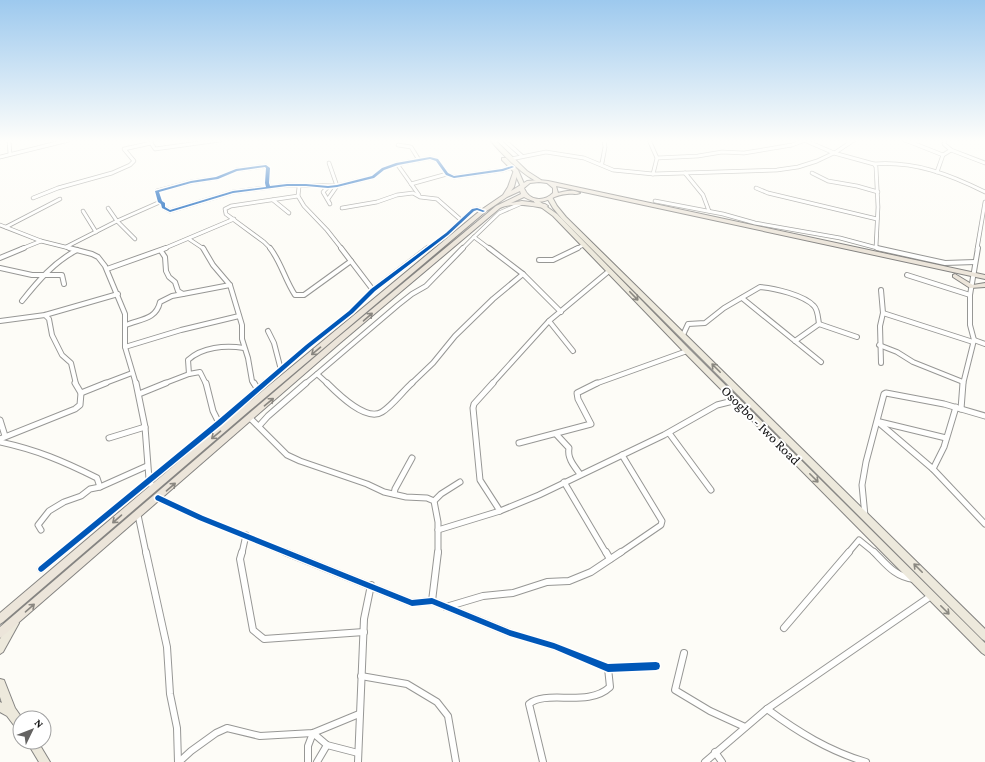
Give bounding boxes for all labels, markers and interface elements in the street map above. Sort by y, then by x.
one-way arrow [629,291,639,301]
one-way arrow [363,313,373,322]
one-way arrow [310,347,321,356]
one-way arrow [712,363,721,373]
street label: Osogbo - Iwo Road [718,382,804,468]
one-way arrow [264,397,274,406]
one-way arrow [211,430,221,439]
one-way arrow [809,473,819,483]
one-way arrow [165,482,176,491]
one-way arrow [112,514,122,523]
one-way arrow [913,564,923,573]
one-way arrow [24,603,35,612]
one-way arrow [940,605,950,615]
north arrow [12,710,52,750]
text: N [32,716,47,730]

